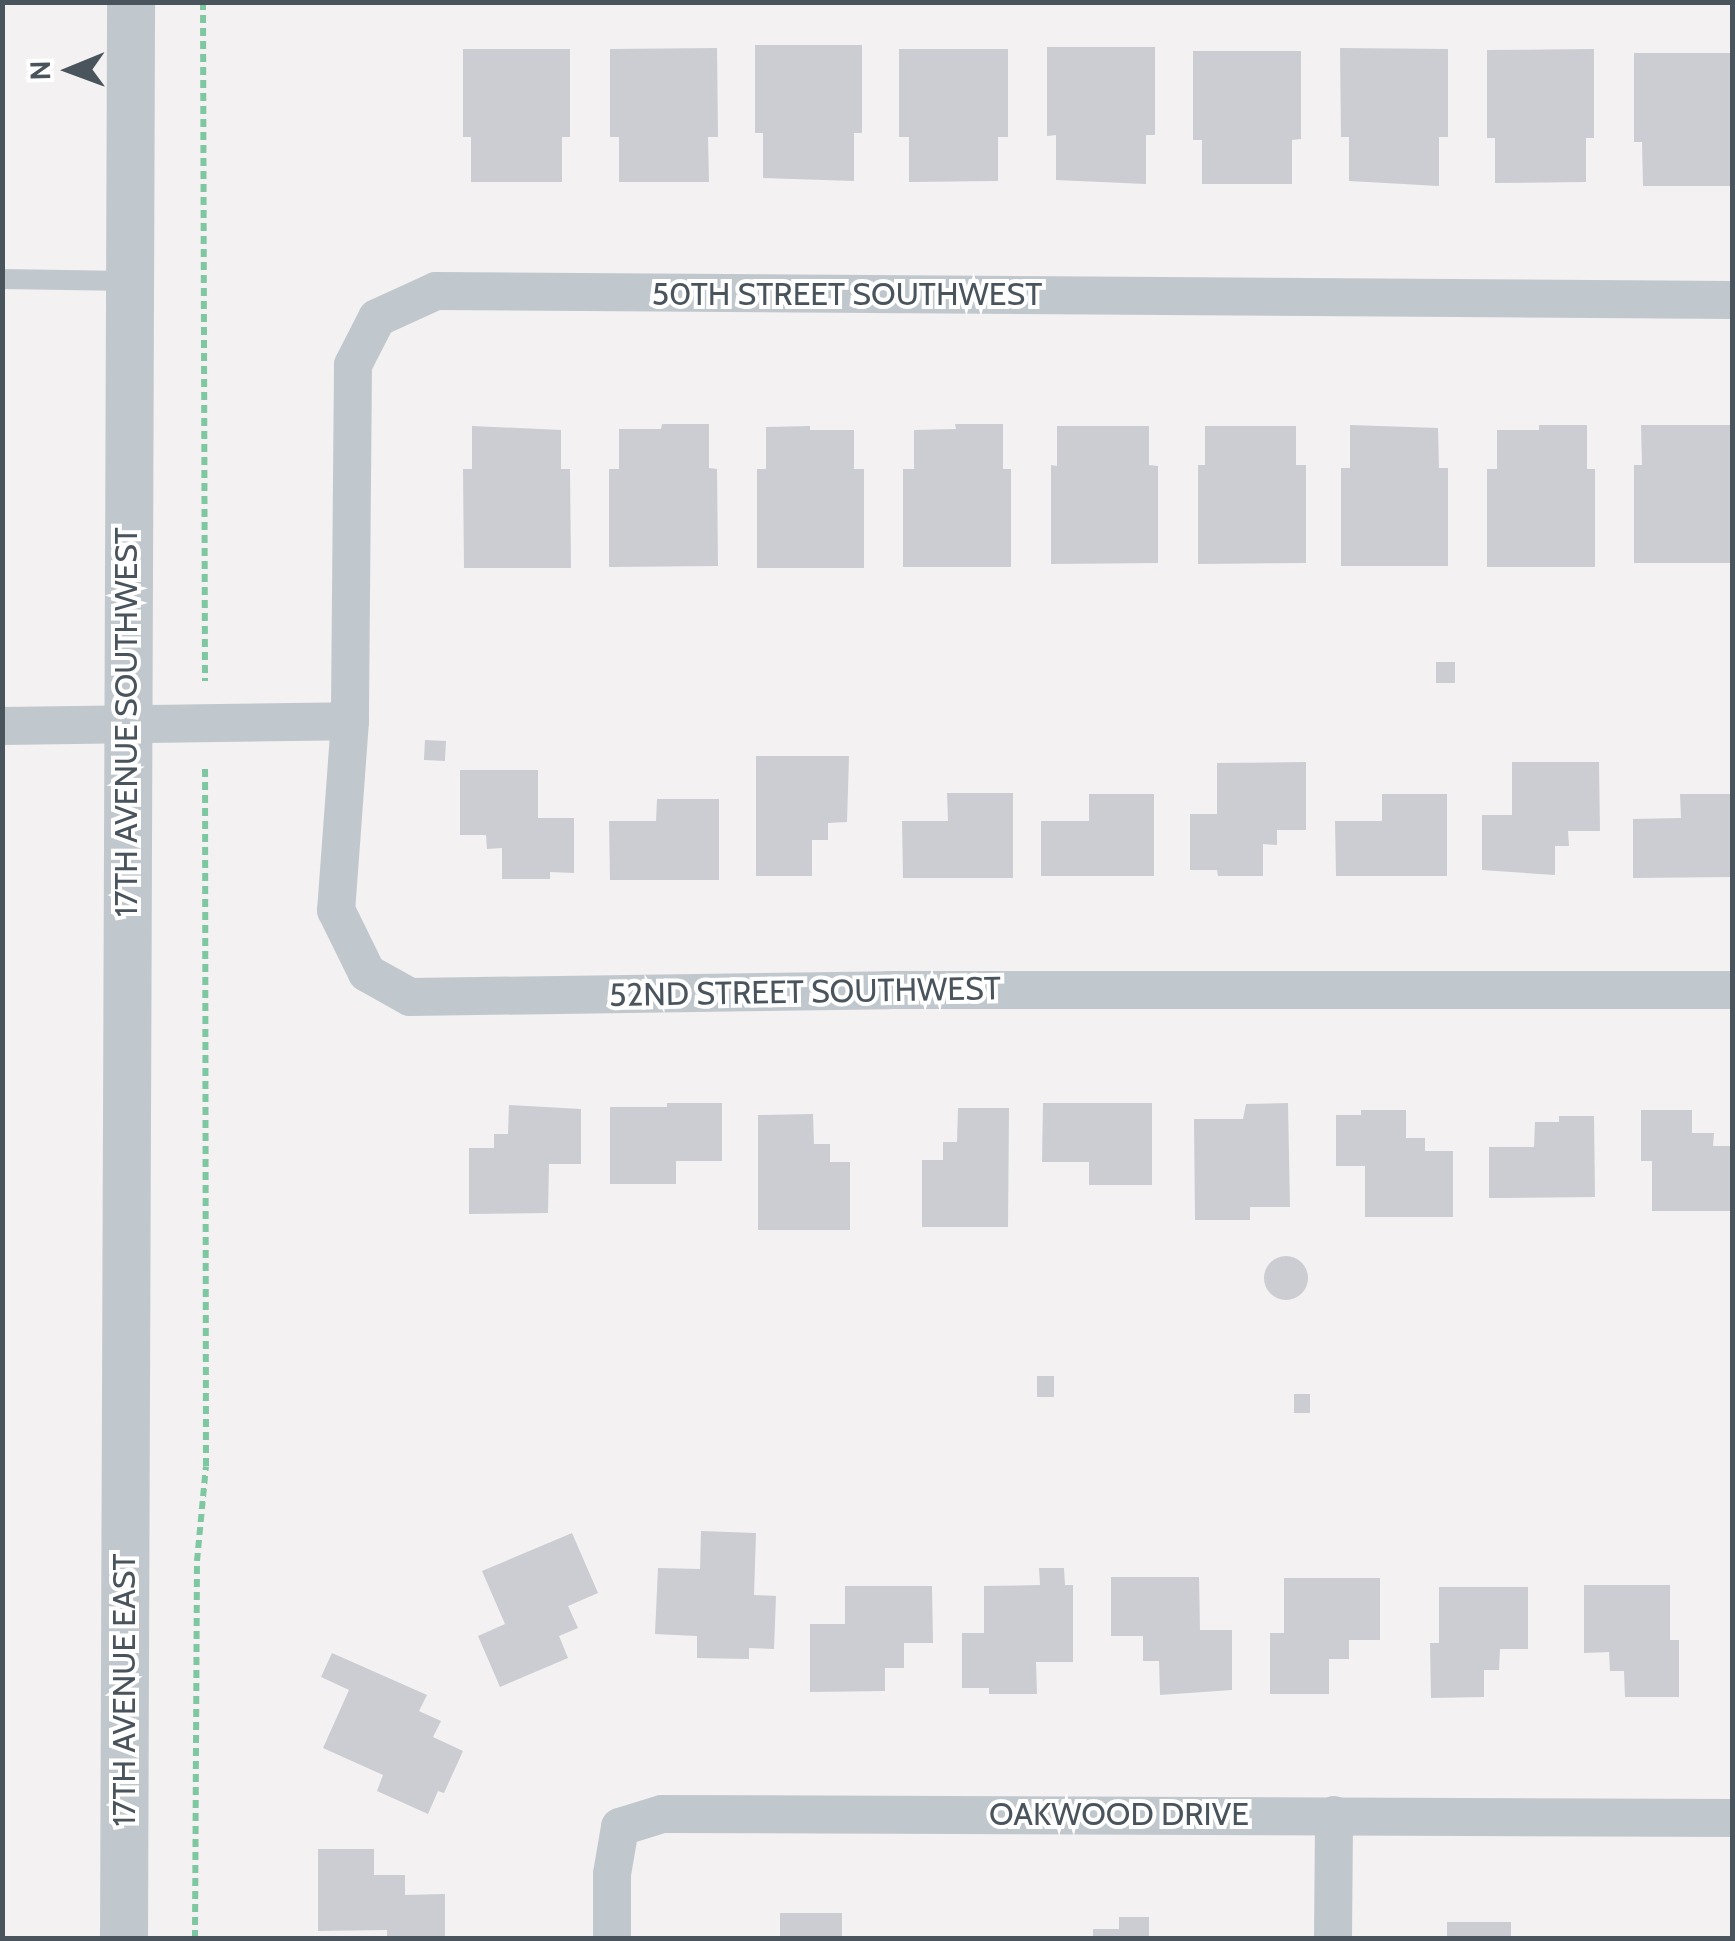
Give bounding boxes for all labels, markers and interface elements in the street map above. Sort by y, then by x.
north arrow [20,20,120,120]
text: N [23,60,57,81]
street label: 50TH STREET SOUTHWEST [652,275,1042,313]
street label: 17TH AVENUE SOUTHWEST [107,527,145,917]
street label: 52ND STREET SOUTHWEST [609,969,1001,1015]
street label: 17TH AVENUE EAST [105,1553,143,1827]
street label: OAKWOOD DRIVE [989,1795,1249,1833]

